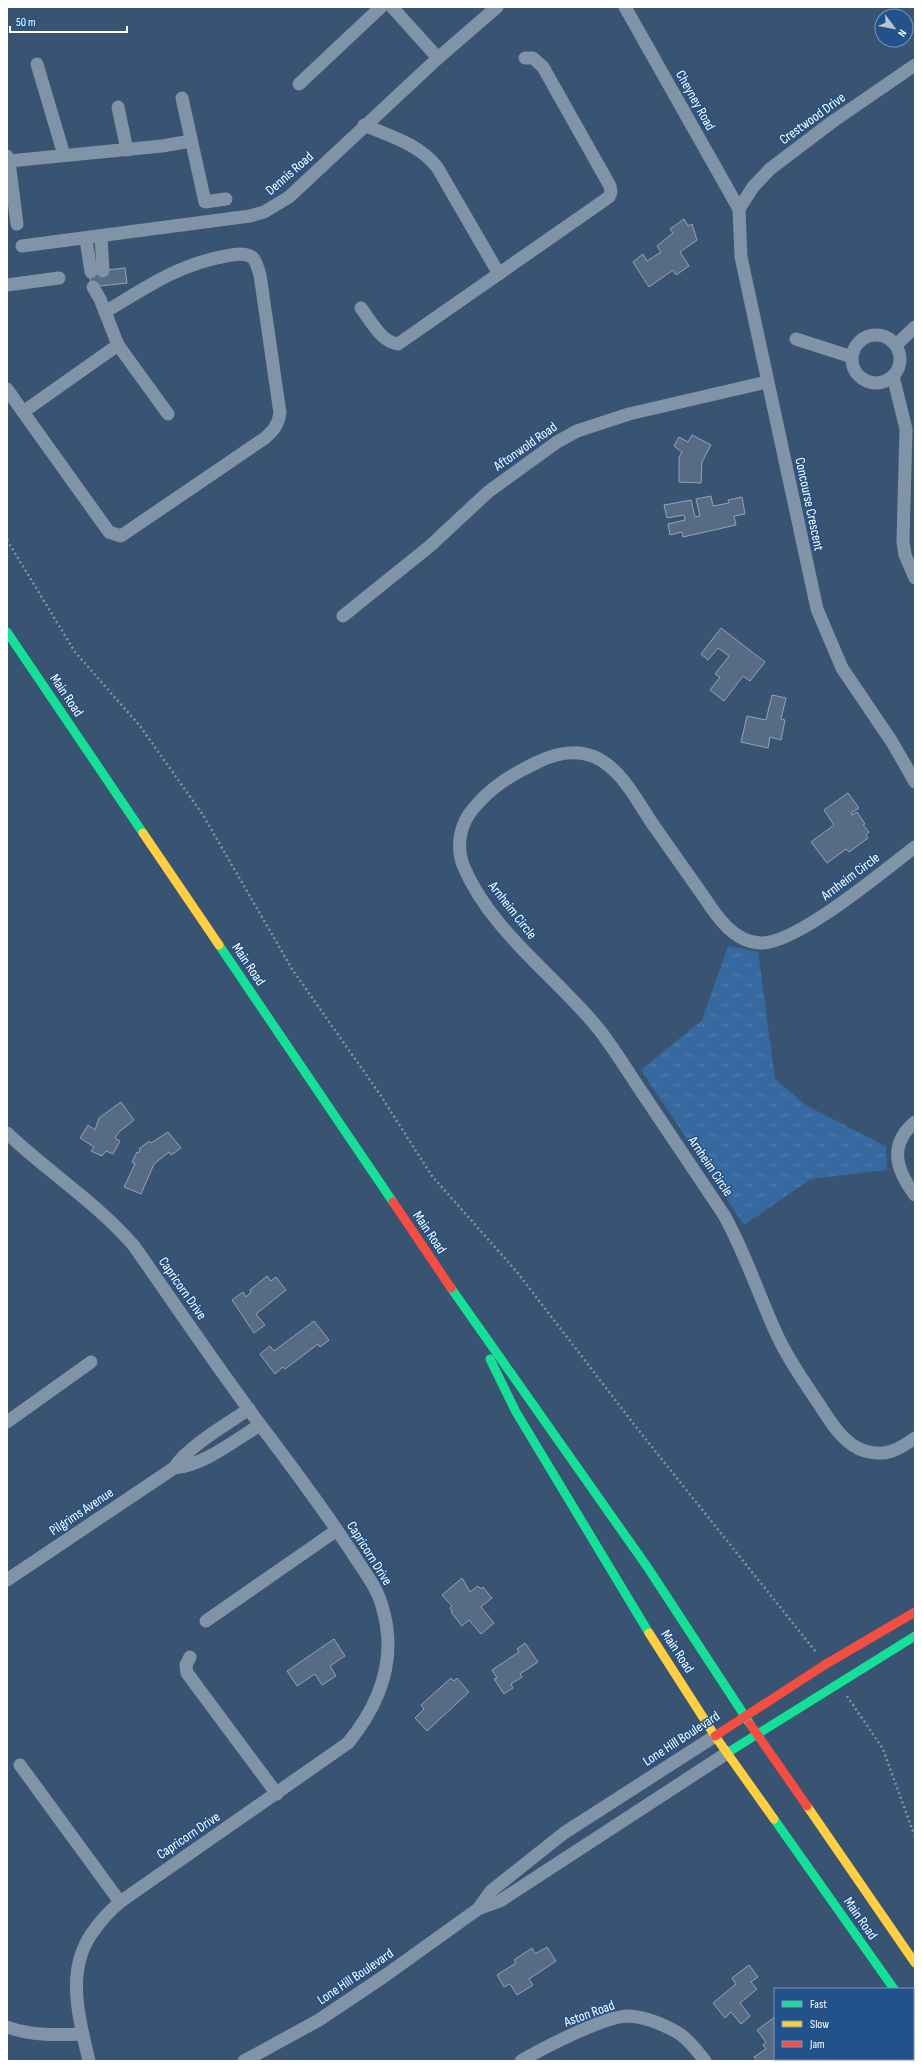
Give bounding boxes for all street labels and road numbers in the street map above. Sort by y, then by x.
street label: Cheyney Road [672,67,719,133]
street label: Crestwood Drive [776,89,849,148]
street label: Dennis Road [262,148,317,199]
street label: Aftonwold Road [489,418,560,475]
street label: Concourse Crescent [791,456,828,552]
street label: Main Road [46,671,87,720]
street label: Arnheim Circle [817,849,883,904]
street label: Arnheim Circle [484,877,540,943]
street label: Main Road [228,940,269,989]
street label: Arnheim Circle [684,1132,737,1200]
street label: Main Road [409,1208,450,1257]
street label: Capricorn Drive [155,1254,210,1323]
street label: Pilgrims Avenue [46,1484,117,1539]
street label: Capricorn Drive [343,1518,396,1588]
street label: Main Road [657,1627,698,1676]
street label: Lone Hill Boulevard [640,1707,723,1770]
street label: Capricorn Drive [154,1808,223,1863]
street label: Main Road [840,1894,881,1943]
street label: Lone Hill Boulevard [314,1945,397,2008]
street label: Aston Road [561,1996,617,2031]

